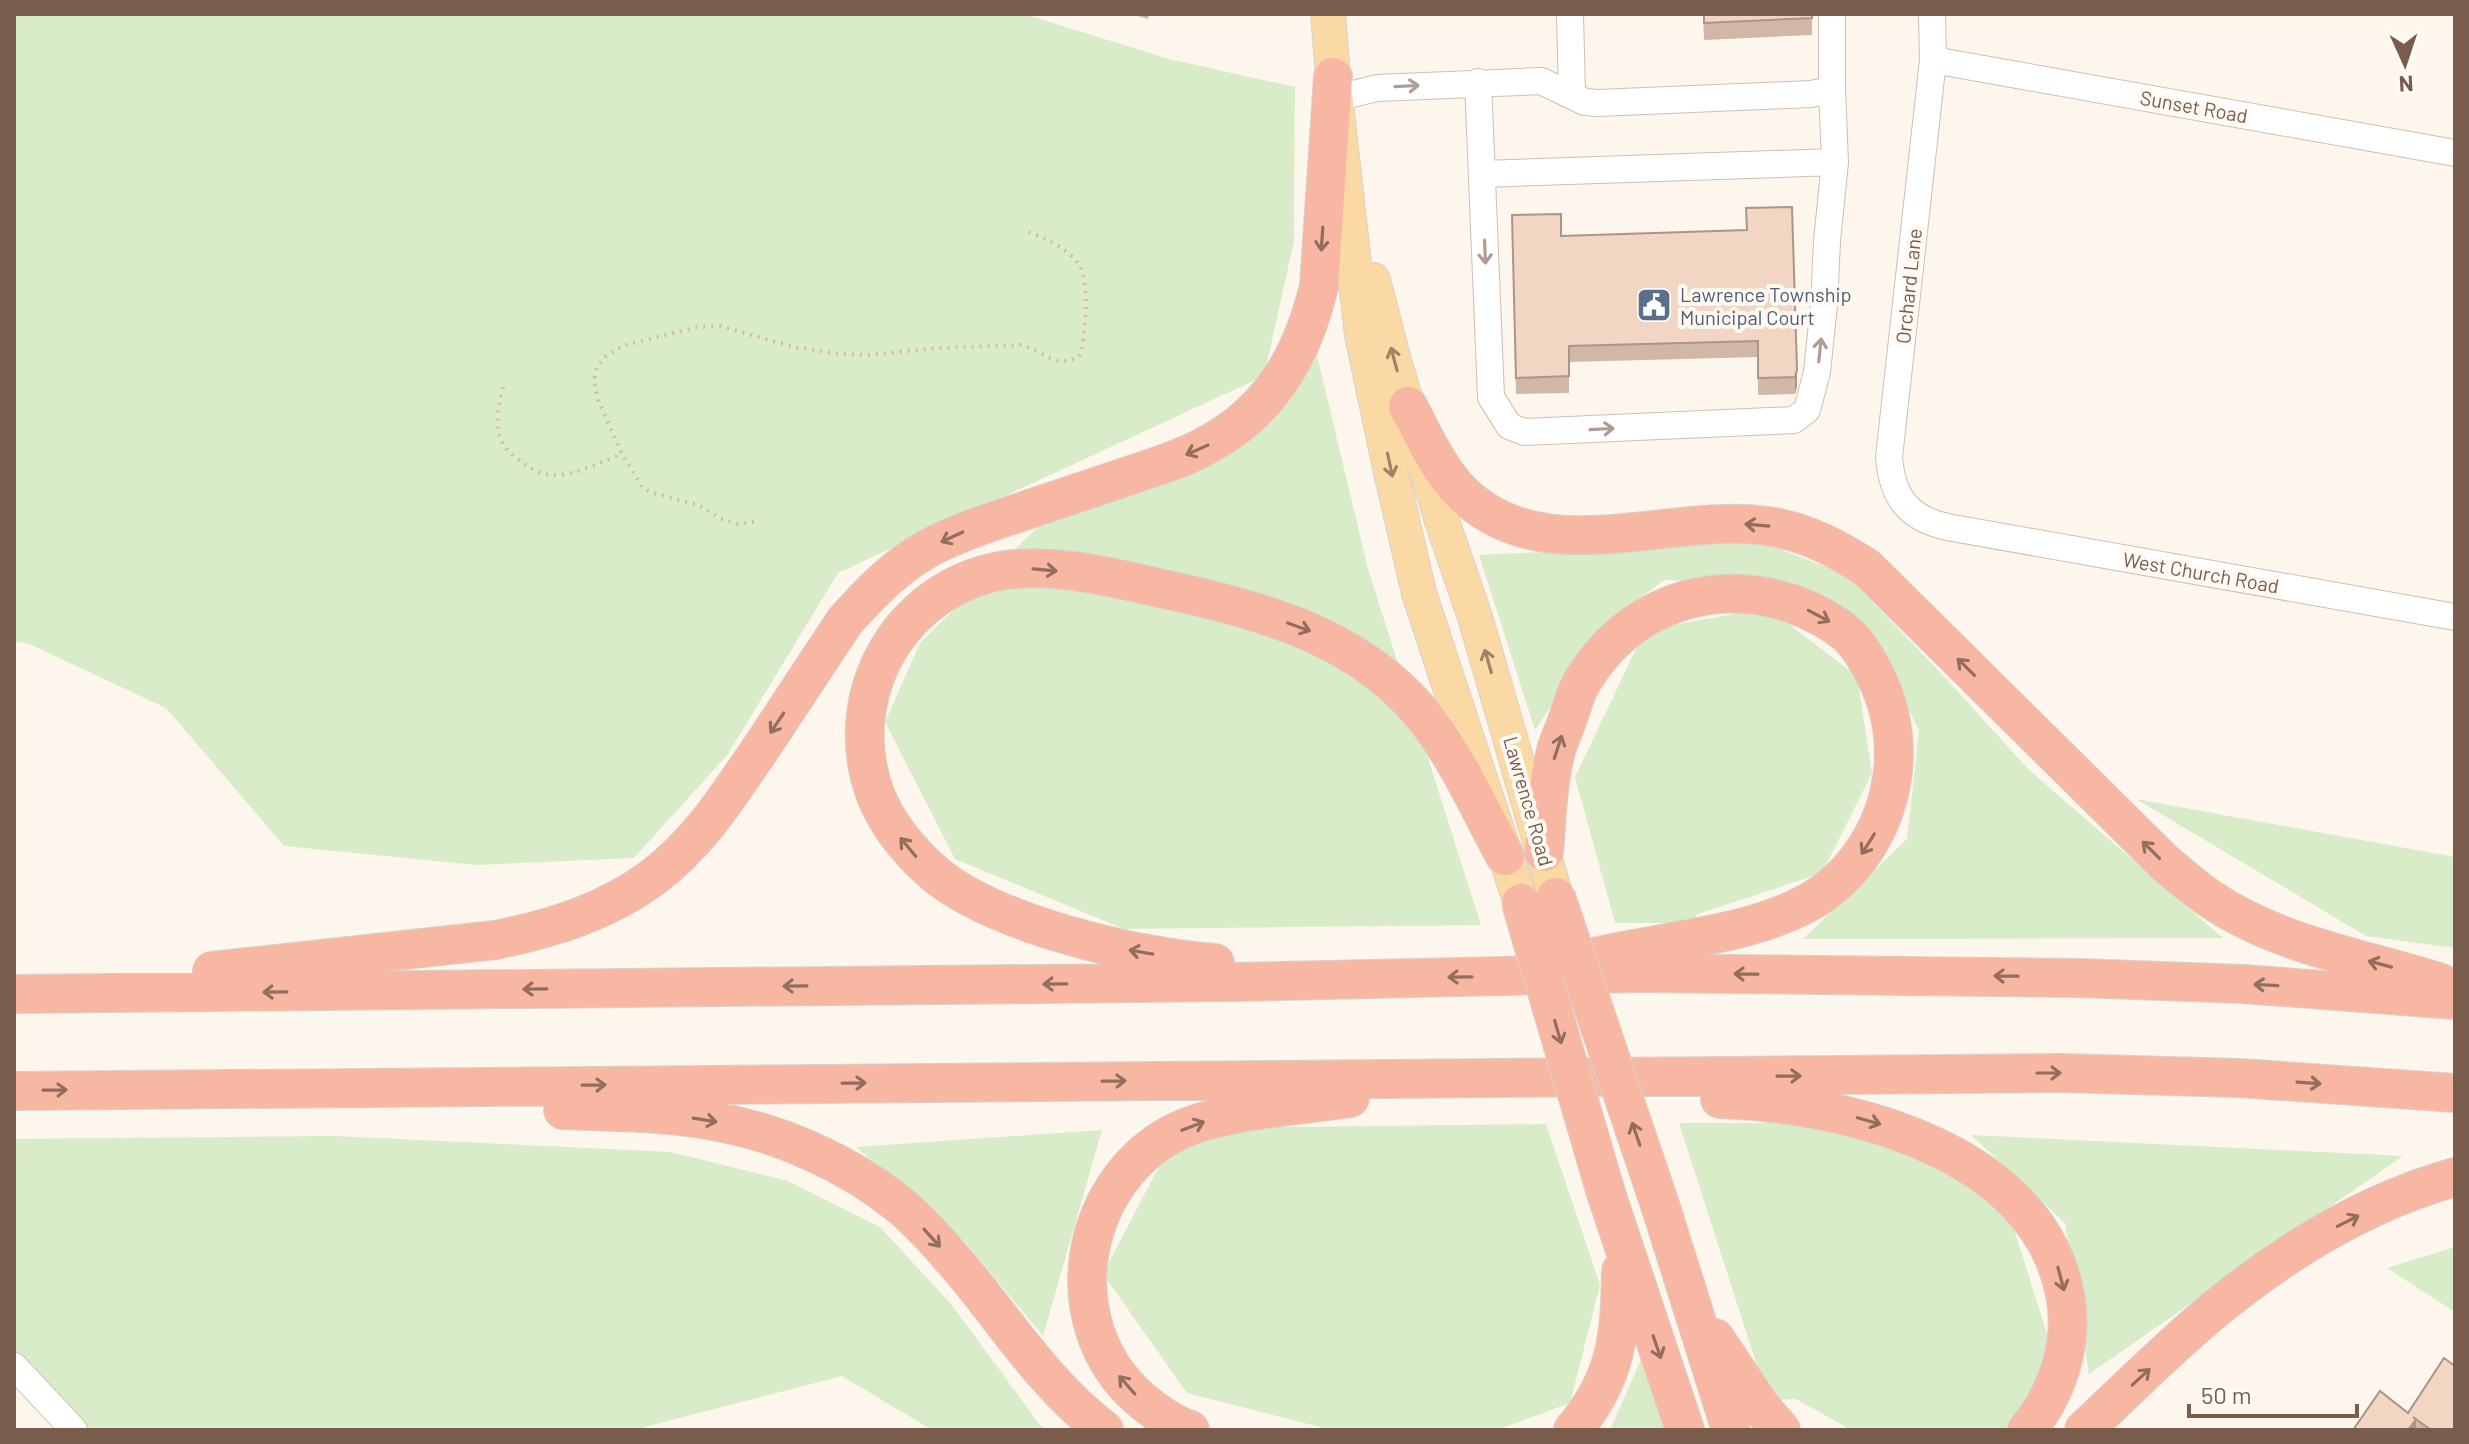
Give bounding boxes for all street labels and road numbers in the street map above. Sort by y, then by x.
street label: Sunset Road [2138,85,2250,127]
street label: Orchard Lane [1890,227,1926,345]
street label: West Church Road [2121,546,2281,598]
street label: Lawrence Road [1499,733,1559,869]

